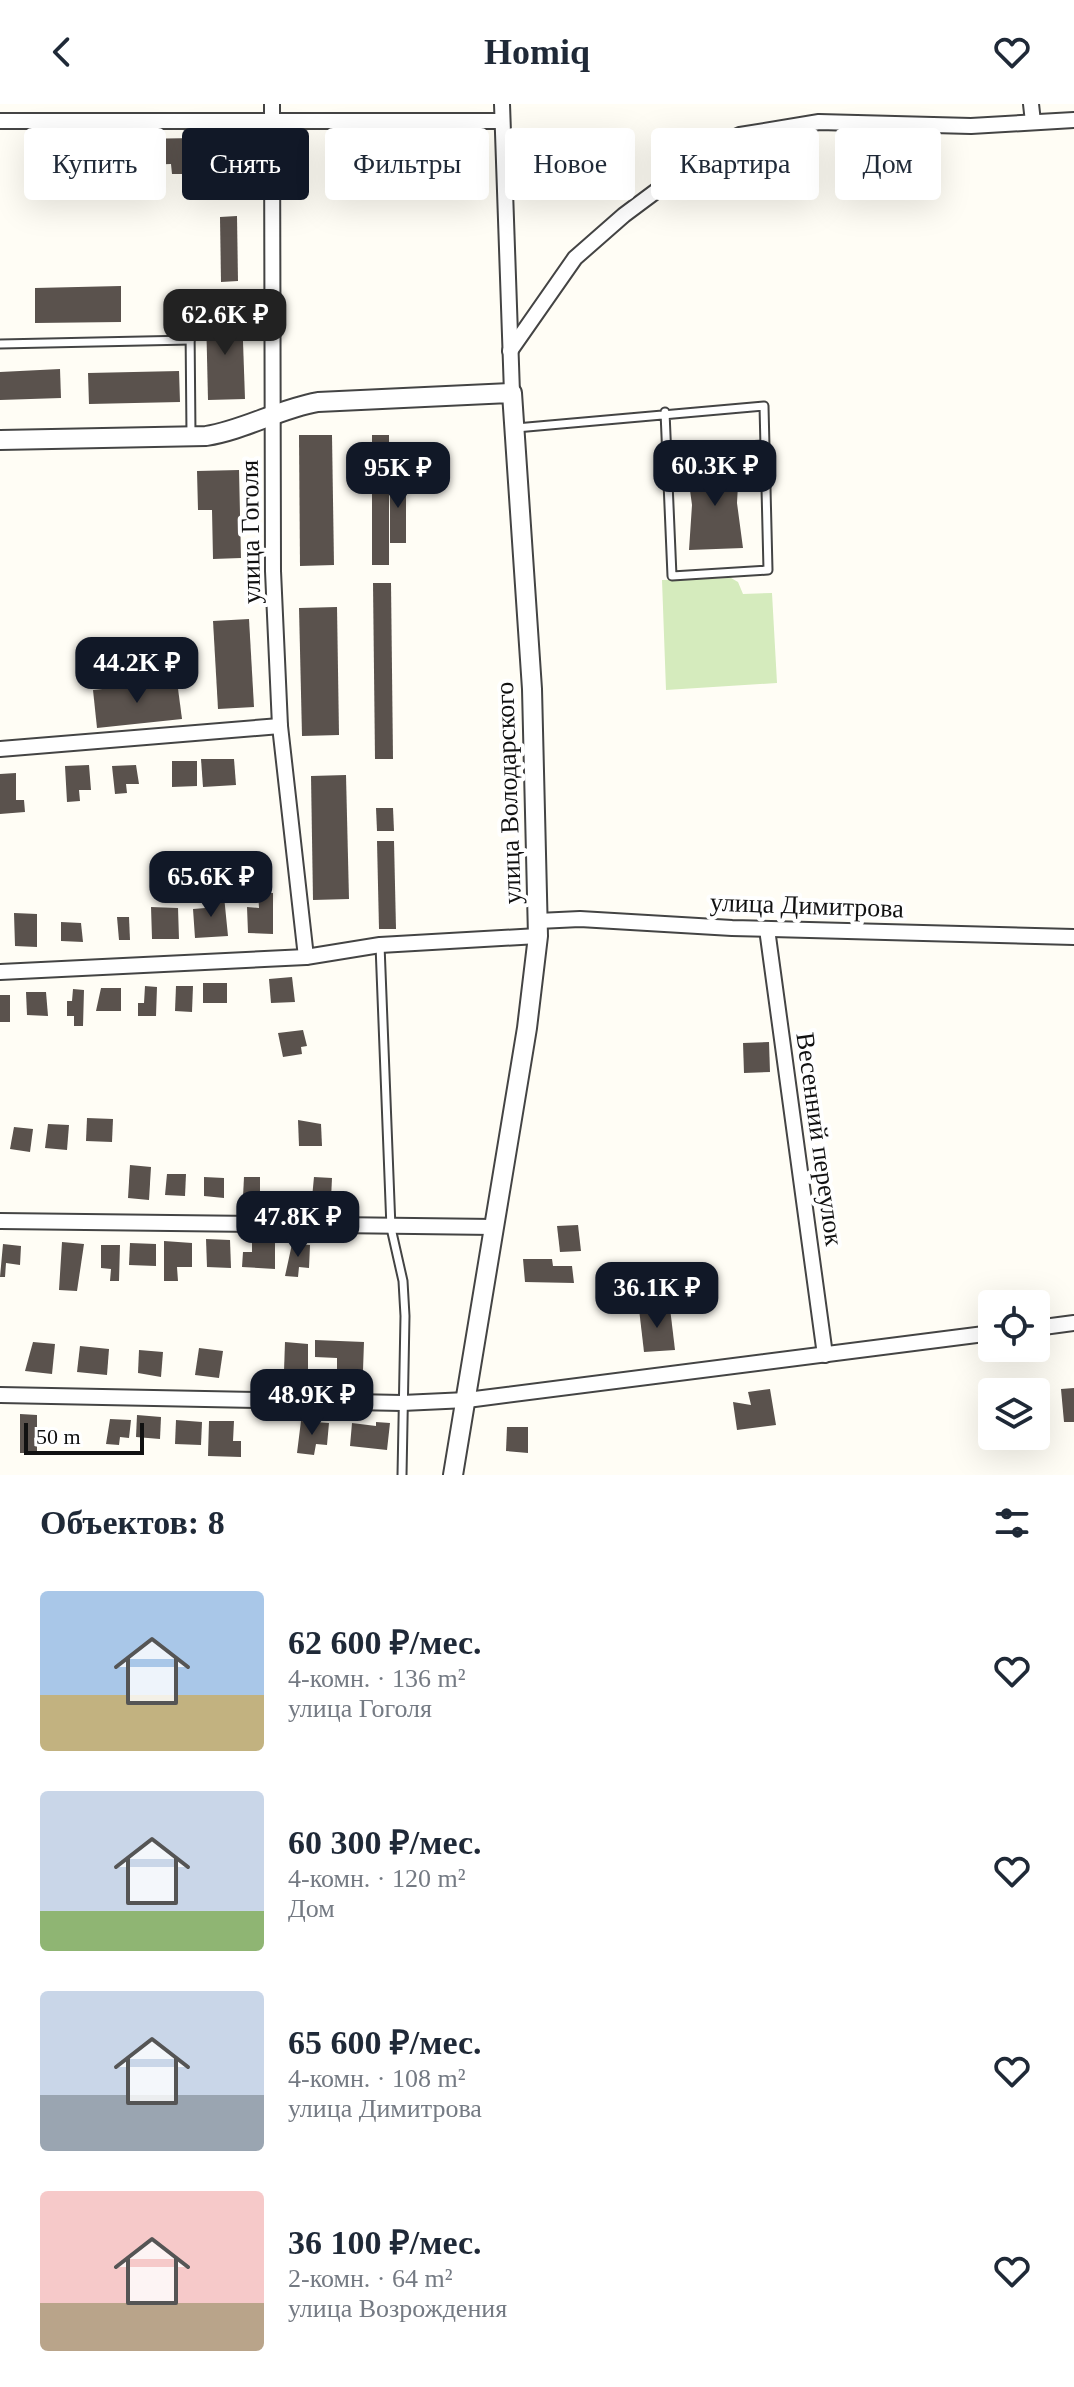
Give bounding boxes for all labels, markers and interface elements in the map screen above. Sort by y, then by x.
icon: back [40,30,84,74]
icon: heart [990,30,1034,74]
text: Homiq [484,32,590,72]
chip: Купить [24,128,166,200]
chip: Снять [182,128,309,200]
chip: Фильтры [325,128,489,200]
chip: Новое [505,128,635,200]
chip: Квартира [651,128,819,200]
chip: Дом [835,128,941,200]
pin: 62.6K ₽ [151,289,299,357]
text: 62.6K ₽ [181,300,269,329]
pin: 60.3K ₽ [641,440,789,508]
pin: 95K ₽ [342,442,454,510]
text: 60.3K ₽ [671,451,759,480]
text: 95K ₽ [364,453,432,482]
street label: улица Гоголя [235,460,266,604]
pin: 44.2K ₽ [63,637,211,705]
text: 44.2K ₽ [93,648,181,677]
street label: улица Володарского [490,681,527,905]
pin: 65.6K ₽ [137,851,285,919]
text: 65.6K ₽ [167,862,255,891]
street label: улица Димитрова [710,888,905,923]
street label: Весенний переулок [790,1031,849,1248]
pin: 47.8K ₽ [224,1191,372,1259]
text: 47.8K ₽ [254,1202,342,1231]
pin: 36.1K ₽ [583,1262,731,1330]
text: 36.1K ₽ [613,1273,701,1302]
map controls [978,1290,1050,1450]
button: locate [978,1290,1050,1362]
pin: 48.9K ₽ [238,1369,386,1437]
button: layers [978,1378,1050,1450]
text: 48.9K ₽ [268,1380,356,1409]
scale bar [24,1419,144,1455]
text: 50 m [36,1424,81,1449]
icon: filters [990,1501,1034,1545]
text: Объектов: 8 [40,1504,225,1541]
icon: home [104,1623,200,1719]
text: 62 600 ₽/мес. [288,1624,482,1661]
icon: heart [990,1649,1034,1693]
text: 4-комн. · 136 m² [288,1664,466,1693]
text: улица Гоголя [288,1694,432,1723]
icon: home [104,1823,200,1919]
text: 60 300 ₽/мес. [288,1824,482,1861]
icon: heart [990,1849,1034,1893]
text: 4-комн. · 120 m² [288,1864,466,1893]
text: Дом [288,1894,335,1923]
icon: home [104,2023,200,2119]
text: 65 600 ₽/мес. [288,2024,482,2061]
icon: heart [990,2049,1034,2093]
text: 4-комн. · 108 m² [288,2064,466,2093]
text: улица Димитрова [288,2094,482,2123]
icon: home [104,2223,200,2319]
text: 36 100 ₽/мес. [288,2224,482,2261]
icon: heart [990,2249,1034,2293]
text: 2-комн. · 64 m² [288,2264,453,2293]
text: улица Возрождения [288,2294,507,2323]

